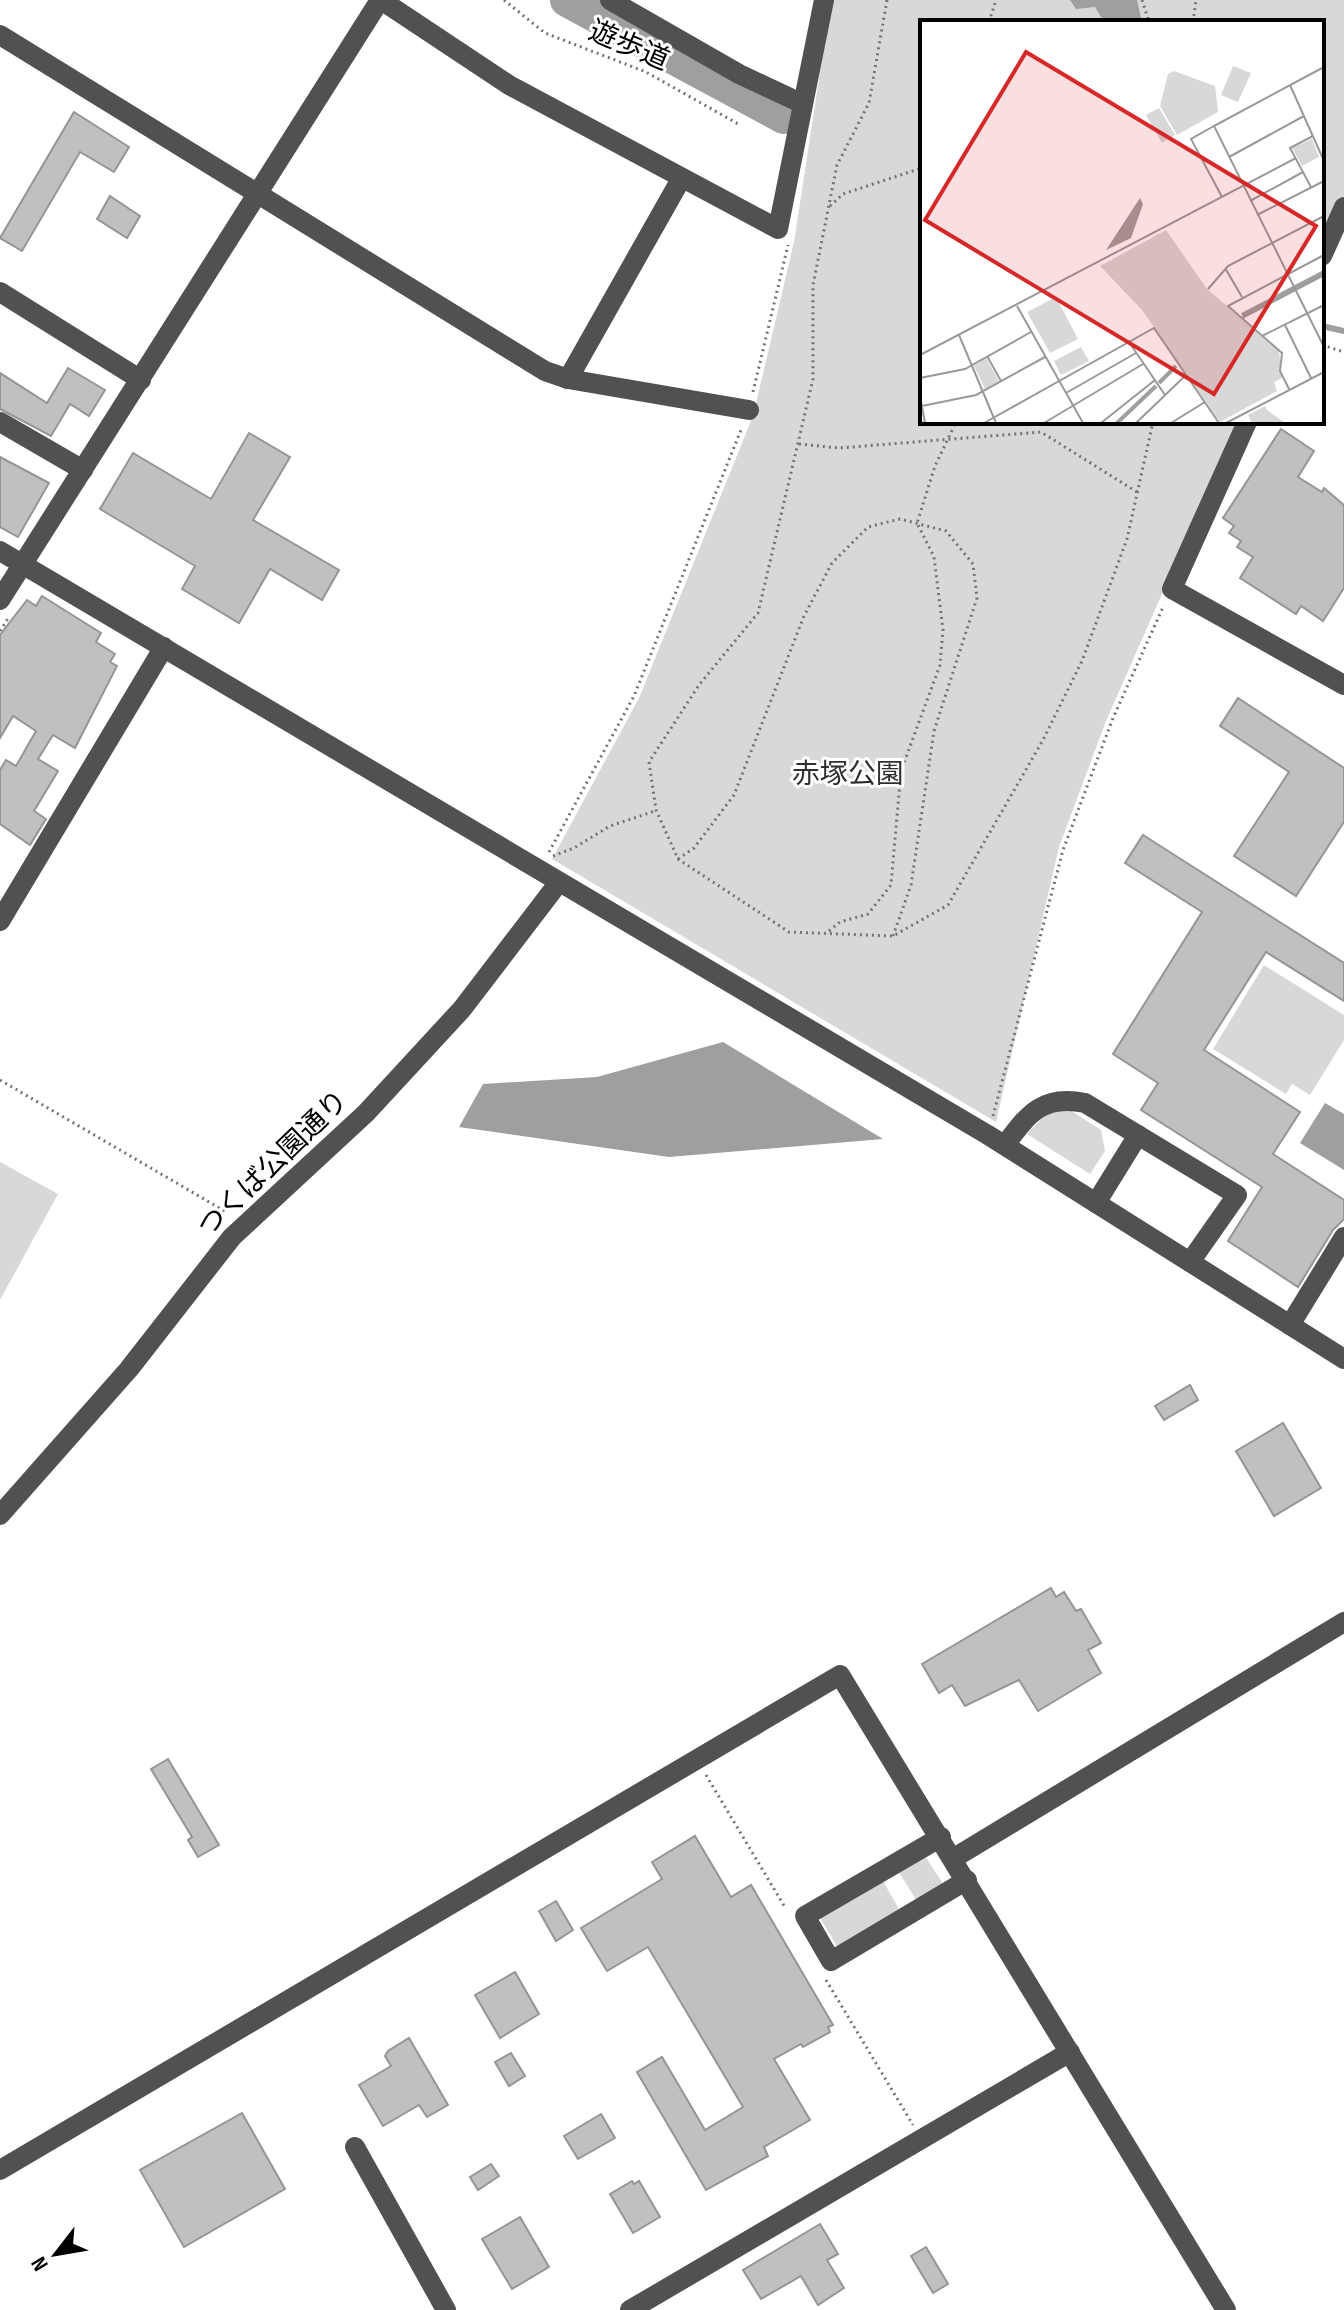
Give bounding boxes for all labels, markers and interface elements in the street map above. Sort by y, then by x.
street label: 遊歩道 [584,14,674,78]
inset map [920,20,1324,424]
park label: 赤塚公園 [792,758,904,791]
street label: つくば公園通り [191,1084,355,1244]
north arrow [16,2214,96,2294]
text: N [26,2252,55,2276]

